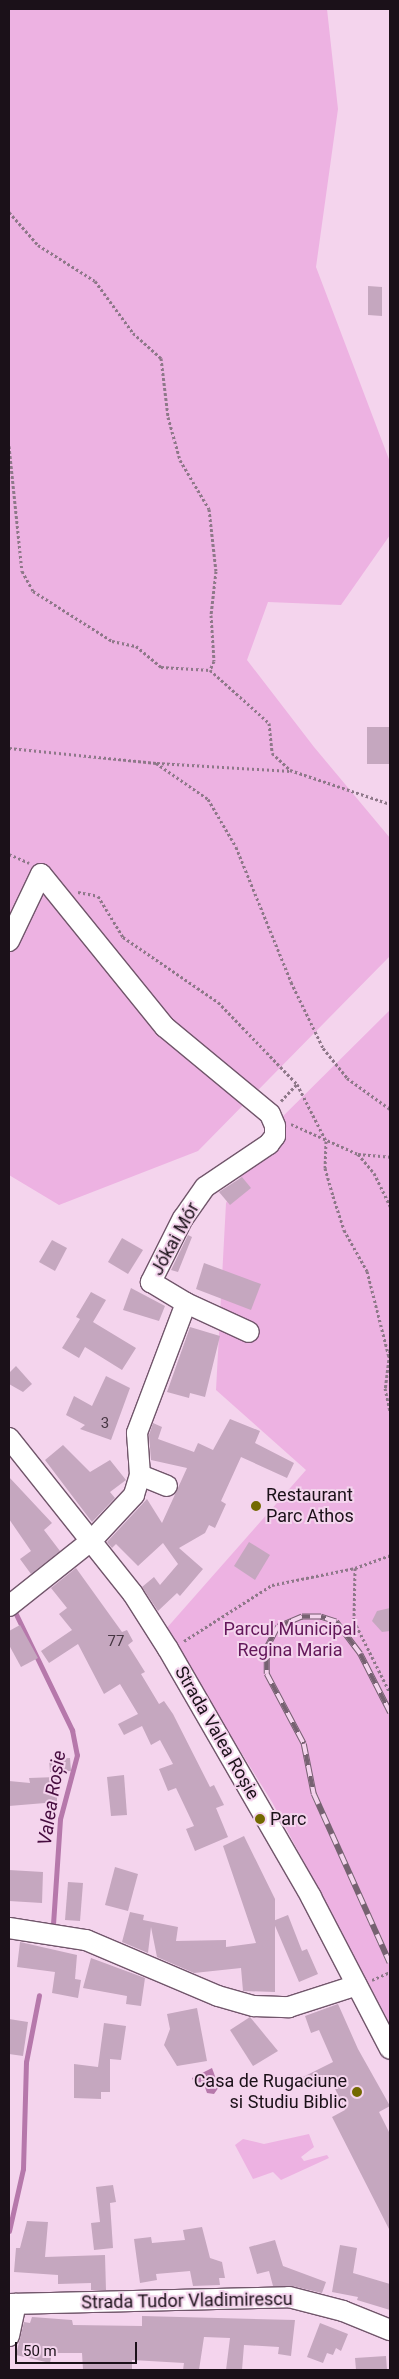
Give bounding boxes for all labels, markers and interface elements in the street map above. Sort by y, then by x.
street label: Jókai Mór [146,1199,204,1279]
house number: 3 [101,1415,109,1433]
place label: Restaurant Parc Athos [266,1485,354,1528]
marker: Restaurant Parc Athos [250,1500,262,1512]
park label: Parcul Municipal Regina Maria [223,1619,357,1662]
house number: 77 [108,1633,124,1651]
street label: Strada Valea Roșie [170,1663,264,1803]
water label: Valea Roșie [33,1749,71,1847]
place label: Parc [270,1808,306,1830]
marker: Parc [254,1813,266,1825]
place label: Casa de Rugaciune si Studiu Biblic [194,2071,347,2114]
marker: Casa de Rugaciune si Studiu Biblic [351,2086,363,2098]
street label: Strada Tudor Vladimirescu [81,2288,293,2314]
scale bar [18,2332,140,2364]
text: 50 m [23,2342,57,2360]

